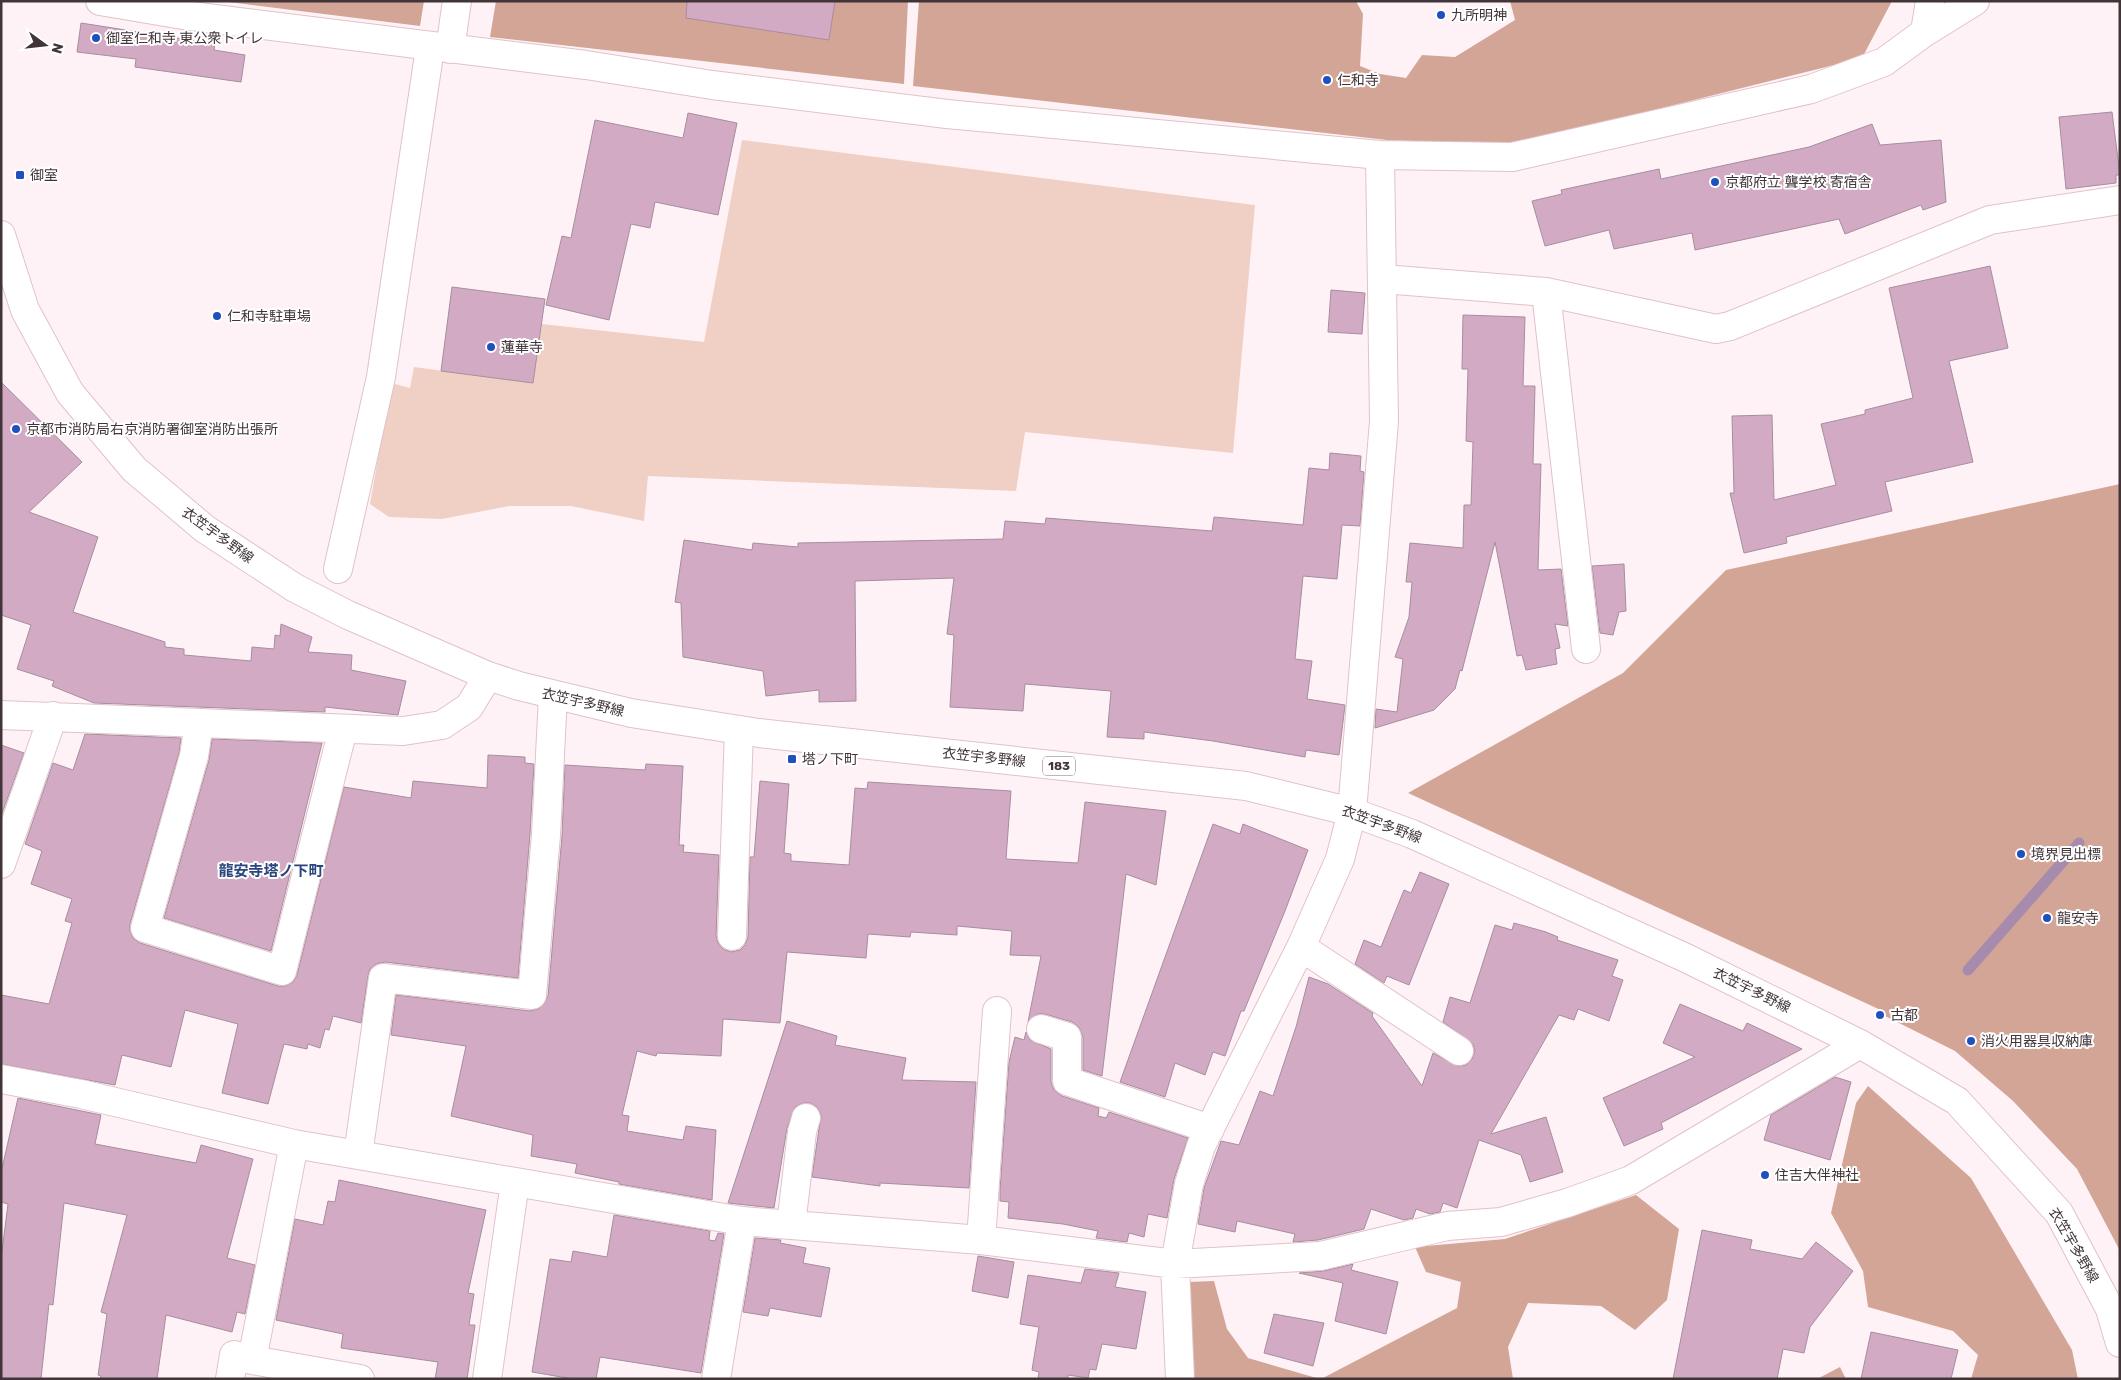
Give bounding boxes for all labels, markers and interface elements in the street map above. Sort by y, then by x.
place label: 九所明神 [1451,7,1507,24]
marker: 九所明神 [1435,9,1447,21]
north arrow [20,20,70,70]
place label: 御室仁和寺 東公衆トイレ [106,30,263,47]
marker: 御室仁和寺 東公衆トイレ [90,32,102,44]
text: N [48,41,67,55]
place label: 仁和寺 [1337,72,1379,89]
marker: 仁和寺 [1321,74,1333,86]
place label: 御室 [30,167,58,184]
marker: 御室 [14,169,26,181]
place label: 京都府立 聾学校 寄宿舎 [1725,174,1872,191]
marker: 京都府立 聾学校 寄宿舎 [1709,176,1721,188]
place label: 仁和寺駐車場 [227,308,311,325]
marker: 仁和寺駐車場 [211,310,223,322]
place label: 蓮華寺 [501,339,543,356]
marker: 蓮華寺 [485,341,497,353]
place label: 京都市消防局右京消防署御室消防出張所 [26,421,278,438]
marker: 京都市消防局右京消防署御室消防出張所 [10,423,22,435]
street label: 衣笠宇多野線 [179,504,257,567]
street label: 衣笠宇多野線 [540,685,626,720]
street label: 衣笠宇多野線 [941,745,1027,770]
place label: 塔ノ下町 [802,751,858,768]
marker: 塔ノ下町 [786,753,798,765]
road number: 183 [1043,756,1075,776]
street label: 衣笠宇多野線 [1339,802,1424,847]
place label: 境界見出標 [2031,846,2101,863]
marker: 境界見出標 [2015,848,2027,860]
district label: 龍安寺塔ノ下町 [218,862,324,880]
place label: 龍安寺 [2057,910,2099,927]
marker: 龍安寺 [2041,912,2053,924]
street label: 衣笠宇多野線 [1710,964,1793,1017]
place label: 古都 [1890,1007,1918,1024]
marker: 古都 [1874,1009,1886,1021]
place label: 消火用器具収納庫 [1981,1033,2093,1050]
marker: 消火用器具収納庫 [1965,1035,1977,1047]
place label: 住吉大伴神社 [1775,1167,1859,1184]
marker: 住吉大伴神社 [1759,1169,1771,1181]
street label: 衣笠宇多野線 [2045,1205,2102,1286]

